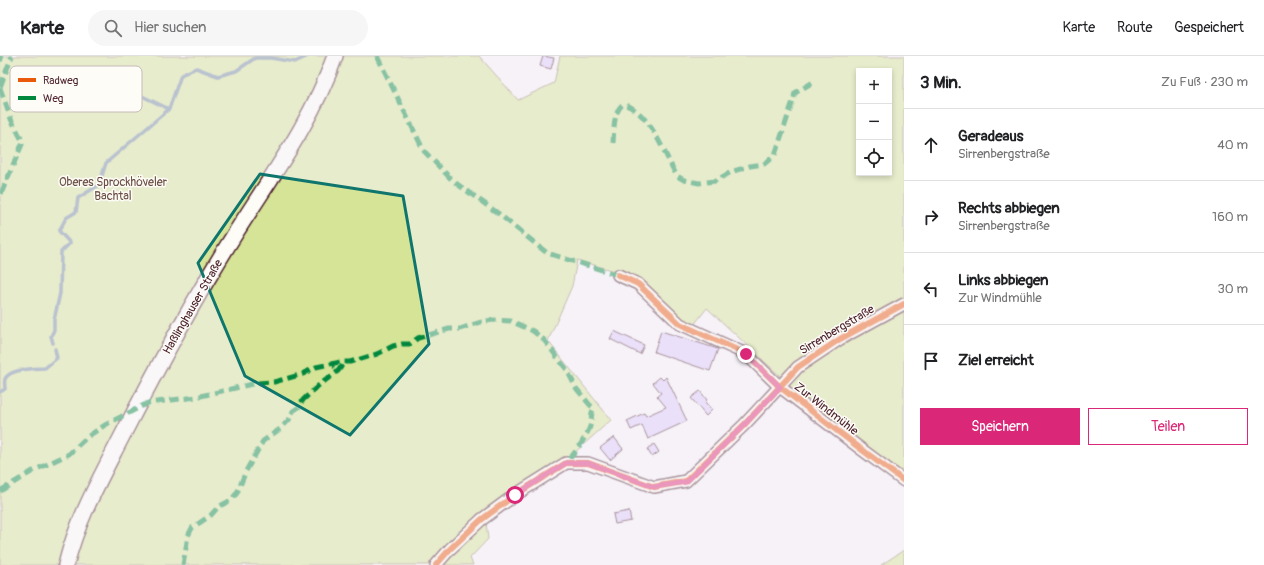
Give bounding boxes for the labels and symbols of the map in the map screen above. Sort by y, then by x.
legend [10,66,142,112]
text: Radweg [43,74,79,87]
text: Weg [43,92,64,105]
park label: Oberes Sprockhöveler Bachtal [59,175,168,204]
street label: Haßlinghauser Straße [160,257,226,357]
street label: Sirrenbergstraße [797,302,877,358]
route end [737,345,755,363]
street label: Zur Windmühle [791,379,861,439]
route start [506,486,524,504]

